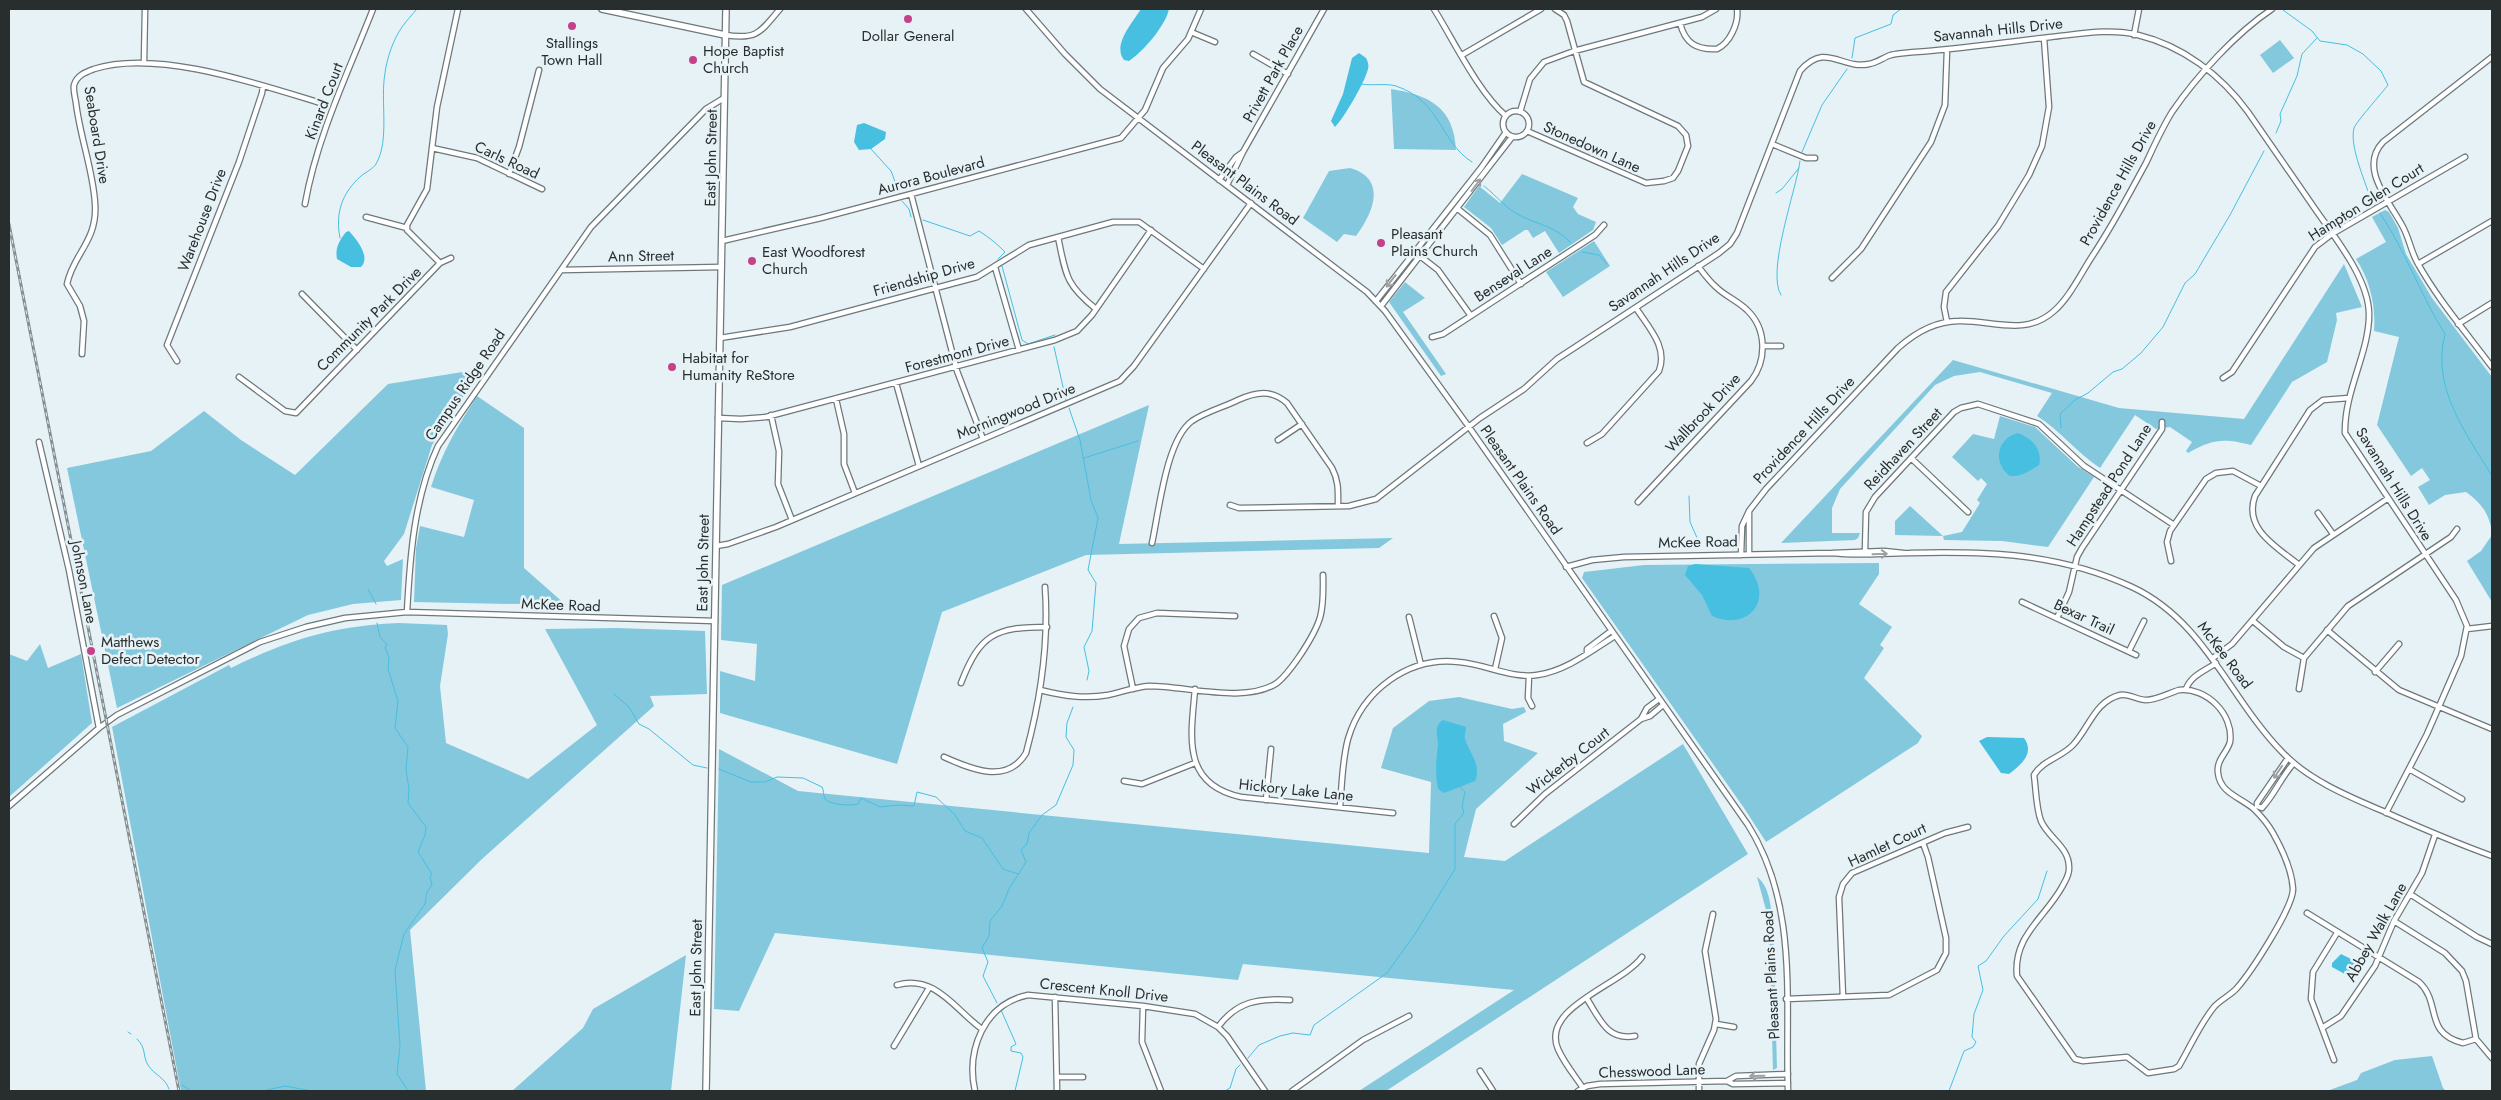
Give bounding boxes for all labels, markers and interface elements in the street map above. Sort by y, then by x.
street label: Savannah Hills Drive [1932,12,2064,48]
marker: Dollar General [902,13,914,25]
marker: Stallings Town Hall [566,20,578,32]
street label: Privett Park Place [1237,21,1309,126]
place label: Dollar General [862,25,954,47]
place label: Stallings Town Hall [542,32,602,71]
place label: Hope Baptist Church [703,40,784,79]
marker: Hope Baptist Church [687,54,699,66]
street label: Kinard Court [299,59,349,143]
street label: Seaboard Drive [78,85,116,186]
street label: East John Street [699,109,723,207]
street label: Stonedown Lane [1540,116,1644,178]
street label: Providence Hills Drive [2074,116,2162,250]
street label: Carls Road [471,135,543,185]
street label: Pleasant Plains Road [1187,135,1303,231]
street label: Aurora Boulevard [875,151,987,201]
street label: Hampton Glen Court [2304,157,2428,246]
street label: Warehouse Drive [172,165,232,275]
one-way arrow [1471,178,1481,192]
place label: Pleasant Plains Church [1391,223,1478,262]
street label: Savannah Hills Drive [1604,226,1724,317]
marker: Pleasant Plains Church [1375,237,1387,249]
street label: Benseval Lane [1470,240,1556,307]
place label: East Woodforest Church [762,241,865,280]
street label: Ann Street [608,244,675,268]
street label: Friendship Drive [871,252,978,302]
marker: East Woodforest Church [746,255,758,267]
street label: Community Park Drive [311,261,427,377]
one-way arrow [1385,275,1396,288]
street label: Campus Ridge Road [419,325,511,445]
street label: Forestmont Drive [903,329,1012,378]
place label: Habitat for Humanity ReStore [682,347,795,386]
marker: Habitat for Humanity ReStore [666,361,678,373]
street label: Wallbrook Drive [1660,368,1746,458]
street label: Providence Hills Drive [1748,371,1860,489]
street label: Morningwood Drive [953,377,1079,445]
street label: Reidhaven Street [1859,402,1947,495]
street label: Hampstead Pond Lane [2061,419,2157,551]
street label: Pleasant Plains Road [1475,421,1567,539]
street label: Savannah Hills Drive [2350,423,2438,545]
street label: East John Street [691,514,715,612]
street label: McKee Road [1658,530,1738,554]
street label: Johnson Lane [65,537,103,625]
one-way arrow [1872,549,1888,559]
street label: McKee Road [521,593,601,617]
street label: Bexar Trail [2050,593,2118,641]
street label: McKee Road [2192,617,2258,693]
place label: Matthews Defect Detector [101,631,200,670]
marker: Matthews Defect Detector [85,645,97,657]
street label: Wickerby Court [1522,721,1614,800]
one-way arrow [2273,765,2283,779]
street label: Hickory Lake Lane [1238,773,1355,807]
street label: Hamlet Court [1844,817,1930,873]
street label: Abbey Walk Lane [2340,878,2412,986]
street label: Pleasant Plains Road [1757,910,1785,1040]
street label: East John Street [684,919,708,1017]
street label: Crescent Knoll Drive [1039,972,1170,1008]
street label: Chesswood Lane [1598,1058,1706,1084]
one-way arrow [1749,1071,1765,1080]

